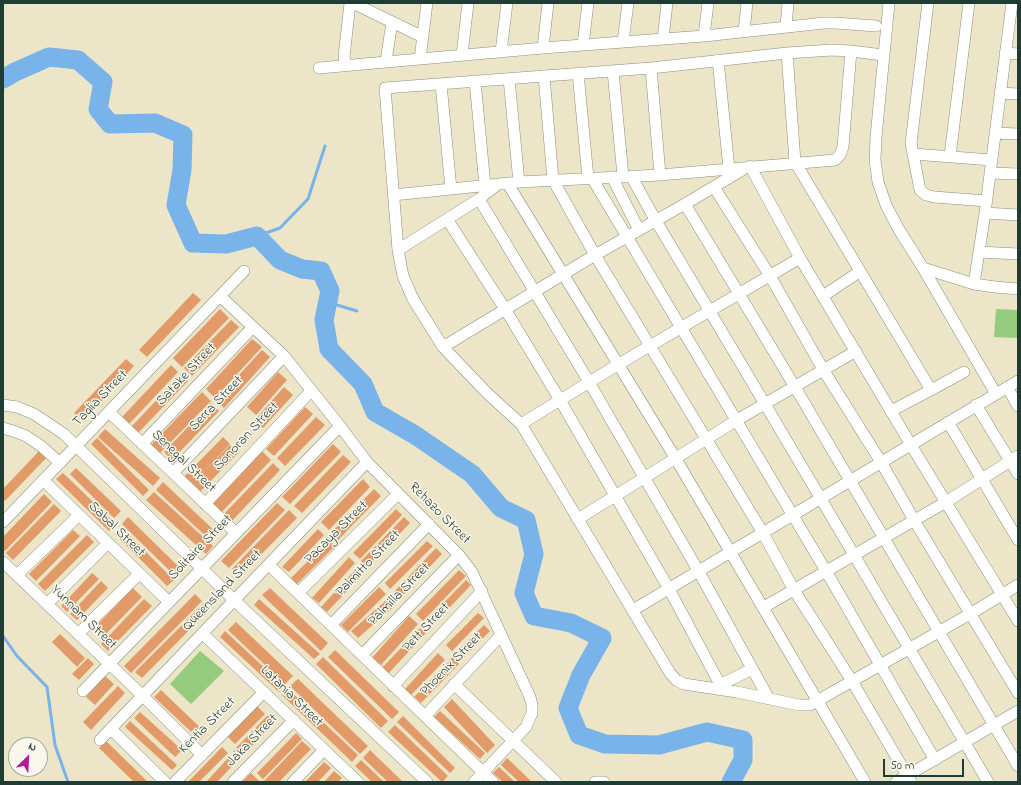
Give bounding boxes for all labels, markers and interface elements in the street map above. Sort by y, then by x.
street label: Satake Street [154,340,220,410]
street label: Taglia Street [70,367,132,431]
street label: Serra Street [187,373,247,435]
street label: Sonoran Street [211,399,283,475]
street label: Senegal Street [147,427,219,497]
street label: Rehazo Street [405,480,473,548]
street label: Pacaya Street [302,498,372,568]
street label: Sabal Street [84,499,148,561]
street label: Solitaire Street [165,512,237,584]
street label: Palmitto Street [333,527,405,601]
street label: Queensland Street [180,547,266,635]
street label: Palmilla Street [366,560,434,630]
street label: Yunnam Street [46,582,120,654]
street label: Pett Street [400,600,454,656]
street label: Phoenix Street [417,630,487,700]
street label: Latania Street [256,663,326,731]
street label: Kentia Street [176,694,240,758]
street label: Jaka Street [224,711,282,771]
north arrow [8,737,48,777]
text: N [26,738,39,756]
scale bar [885,751,966,777]
text: 50 m [890,757,914,775]

